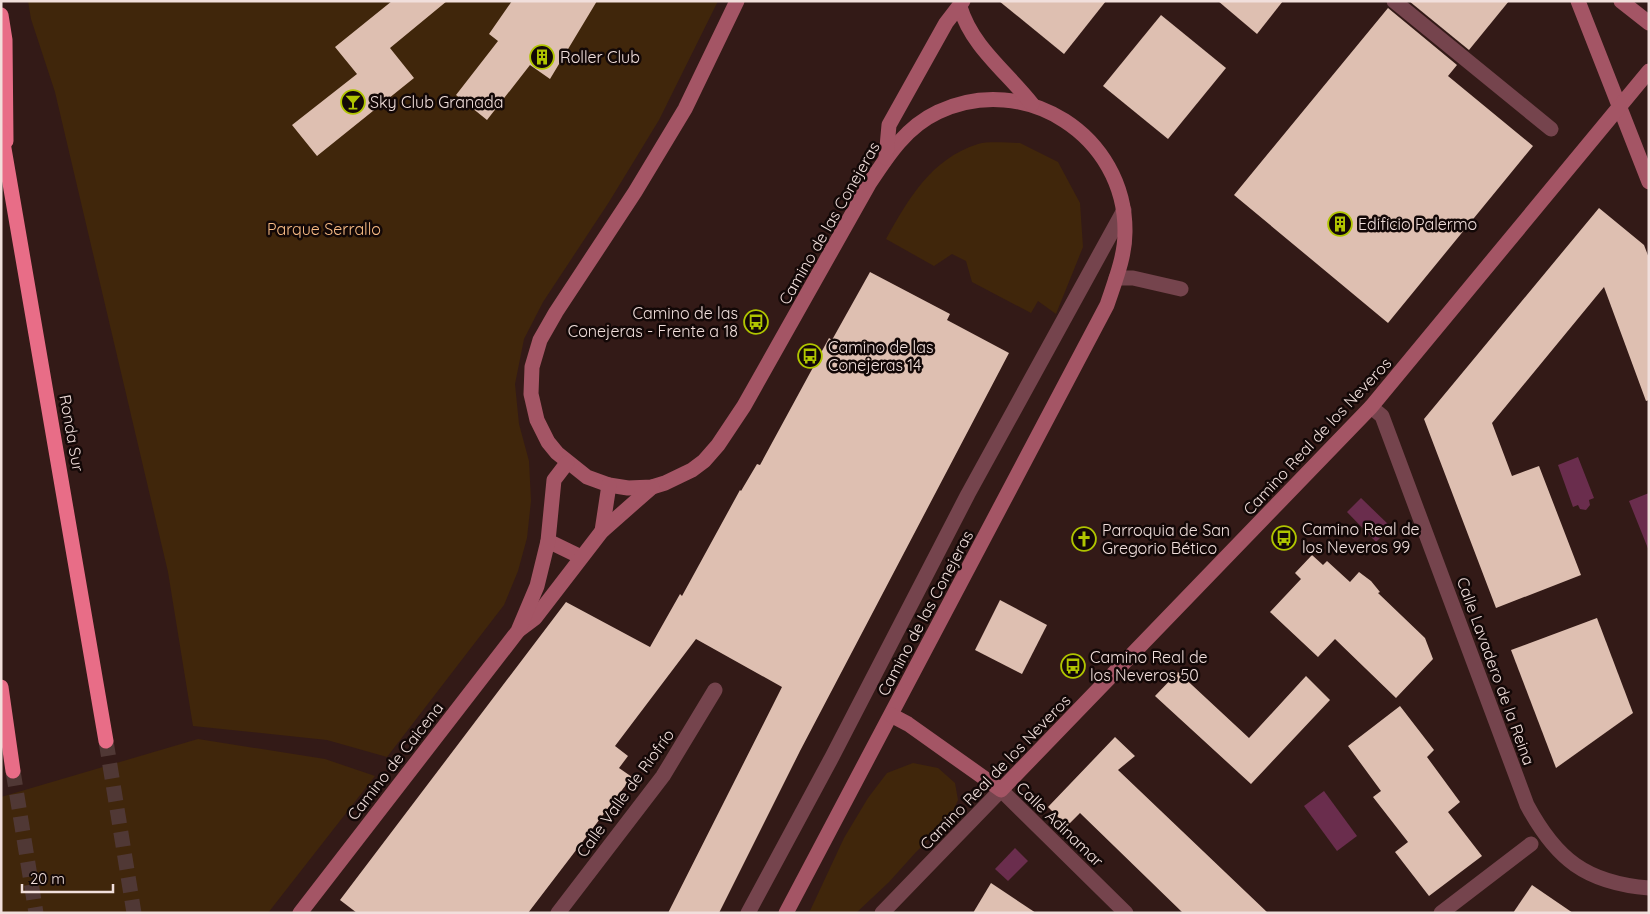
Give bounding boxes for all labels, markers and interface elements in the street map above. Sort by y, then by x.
building icon: Roller Club [529,44,555,70]
place label: Roller Club [560,47,640,67]
bar icon: Sky Club Granada [340,89,366,115]
place label: Sky Club Granada [370,92,503,112]
street label: Camino de las Conejeras [774,138,884,308]
building icon: Edificio Palermo [1327,211,1353,237]
place label: Edificio Palermo [1358,214,1477,234]
park label: Parque Serrallo [267,219,381,239]
place label: Camino de las Conejeras - Frente a 18 [568,303,738,341]
bus stop icon: Camino de las Conejeras - Frente a 18 [743,309,769,335]
place label: Camino de las Conejeras 14 [828,337,933,375]
bus stop icon: Camino de las Conejeras 14 [797,343,823,369]
street label: Camino Real de los Neveros [1239,353,1395,519]
street label: Ronda Sur [55,393,89,473]
place label: Camino Real de los Neveros 99 [1302,519,1420,557]
place label: Parroquia de San Gregorio Bético [1102,520,1230,558]
bus stop icon: Camino Real de los Neveros 99 [1271,525,1297,551]
church icon: Parroquia de San Gregorio Bético [1071,526,1097,552]
street label: Camino de las Conejeras [873,527,977,699]
street label: Calle Lavadero de la Reina [1453,574,1539,768]
place label: Camino Real de los Neveros 50 [1090,647,1208,685]
bus stop icon: Camino Real de los Neveros 50 [1060,653,1086,679]
street label: Camino Real de los Neveros [916,690,1074,854]
street label: Camino de Caicena [343,698,447,824]
street label: Calle Valle de Riofrío [572,725,678,861]
street label: Calle Adinamar [1012,777,1108,871]
scale bar [22,862,114,894]
text: 20 m [30,869,65,888]

